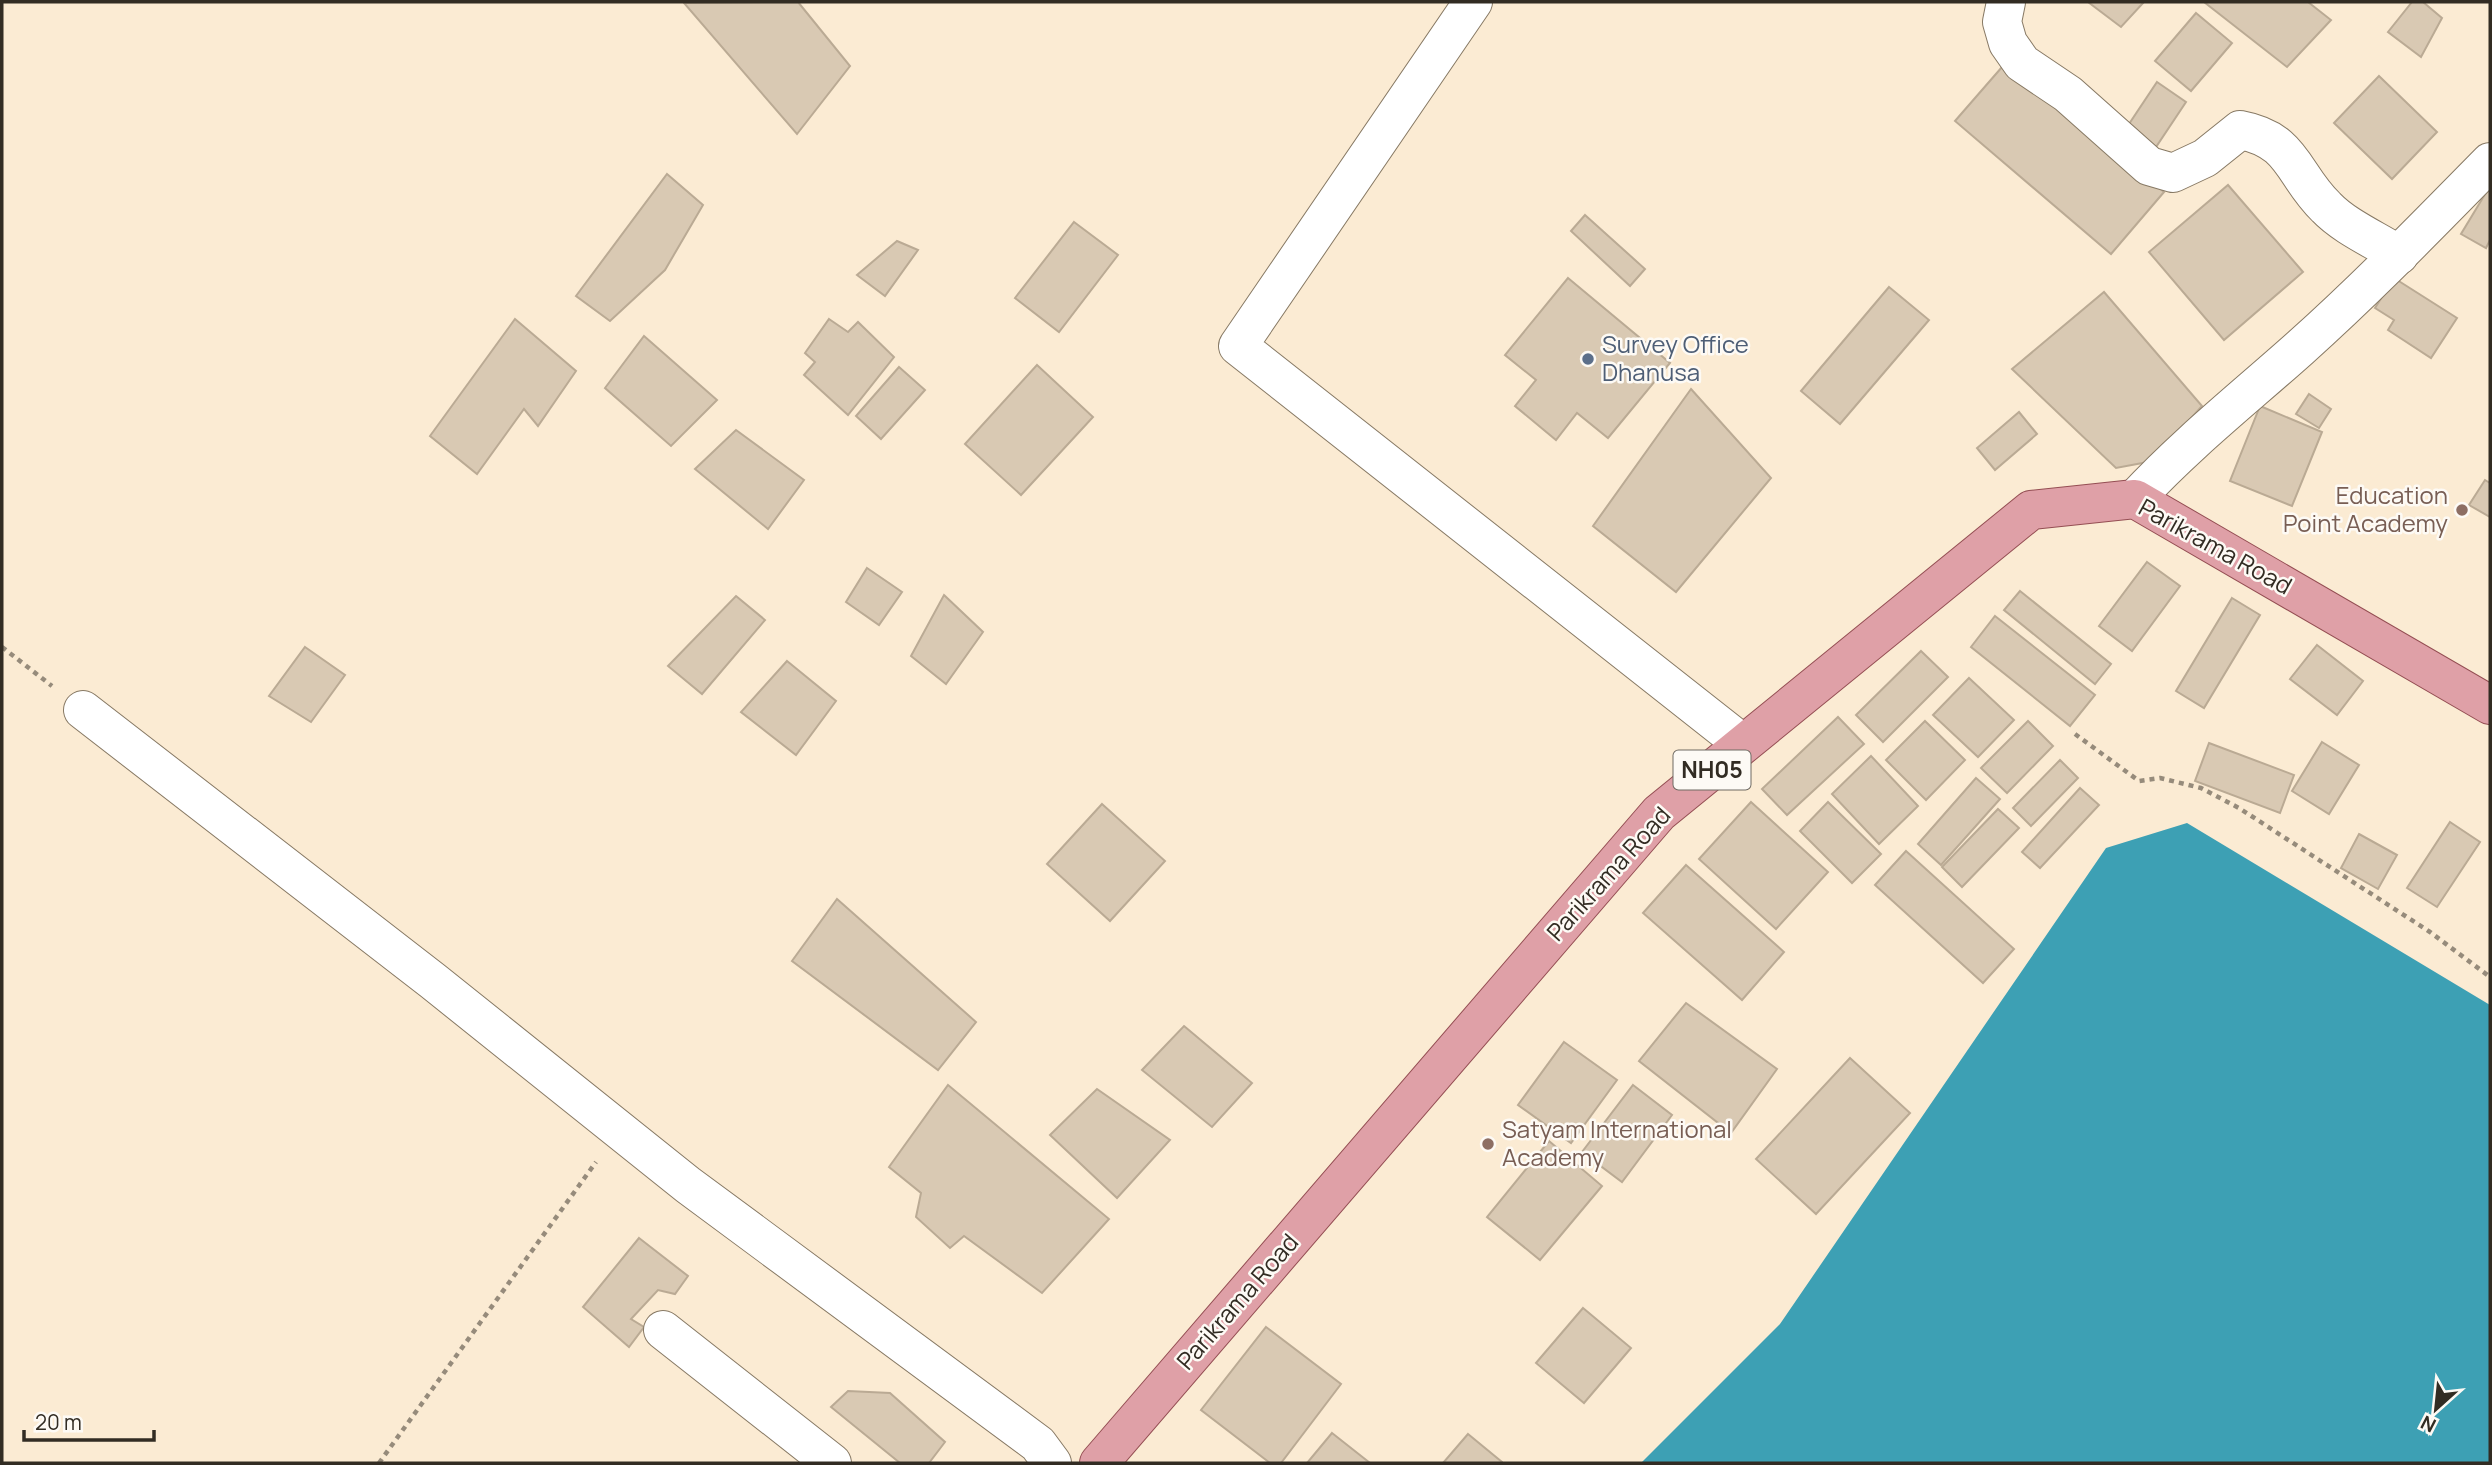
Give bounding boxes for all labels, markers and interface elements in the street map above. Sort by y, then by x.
place label: Survey Office Dhanusa [1602,327,1749,388]
marker: Survey Office Dhanusa [1580,351,1596,367]
place label: Education Point Academy [2283,478,2448,539]
street label: Parikrama Road [2133,490,2298,601]
marker: Education Point Academy [2454,502,2470,518]
road number: NH05 [1674,750,1750,790]
street label: Parikrama Road [1539,799,1677,947]
place label: Satyam International Academy [1502,1112,1732,1173]
marker: Satyam International Academy [1480,1136,1496,1152]
street label: Parikrama Road [1169,1226,1305,1376]
north arrow [2401,1374,2471,1444]
scale bar [24,1398,154,1442]
text: 20 m [35,1408,82,1436]
text: N [2416,1409,2440,1439]

